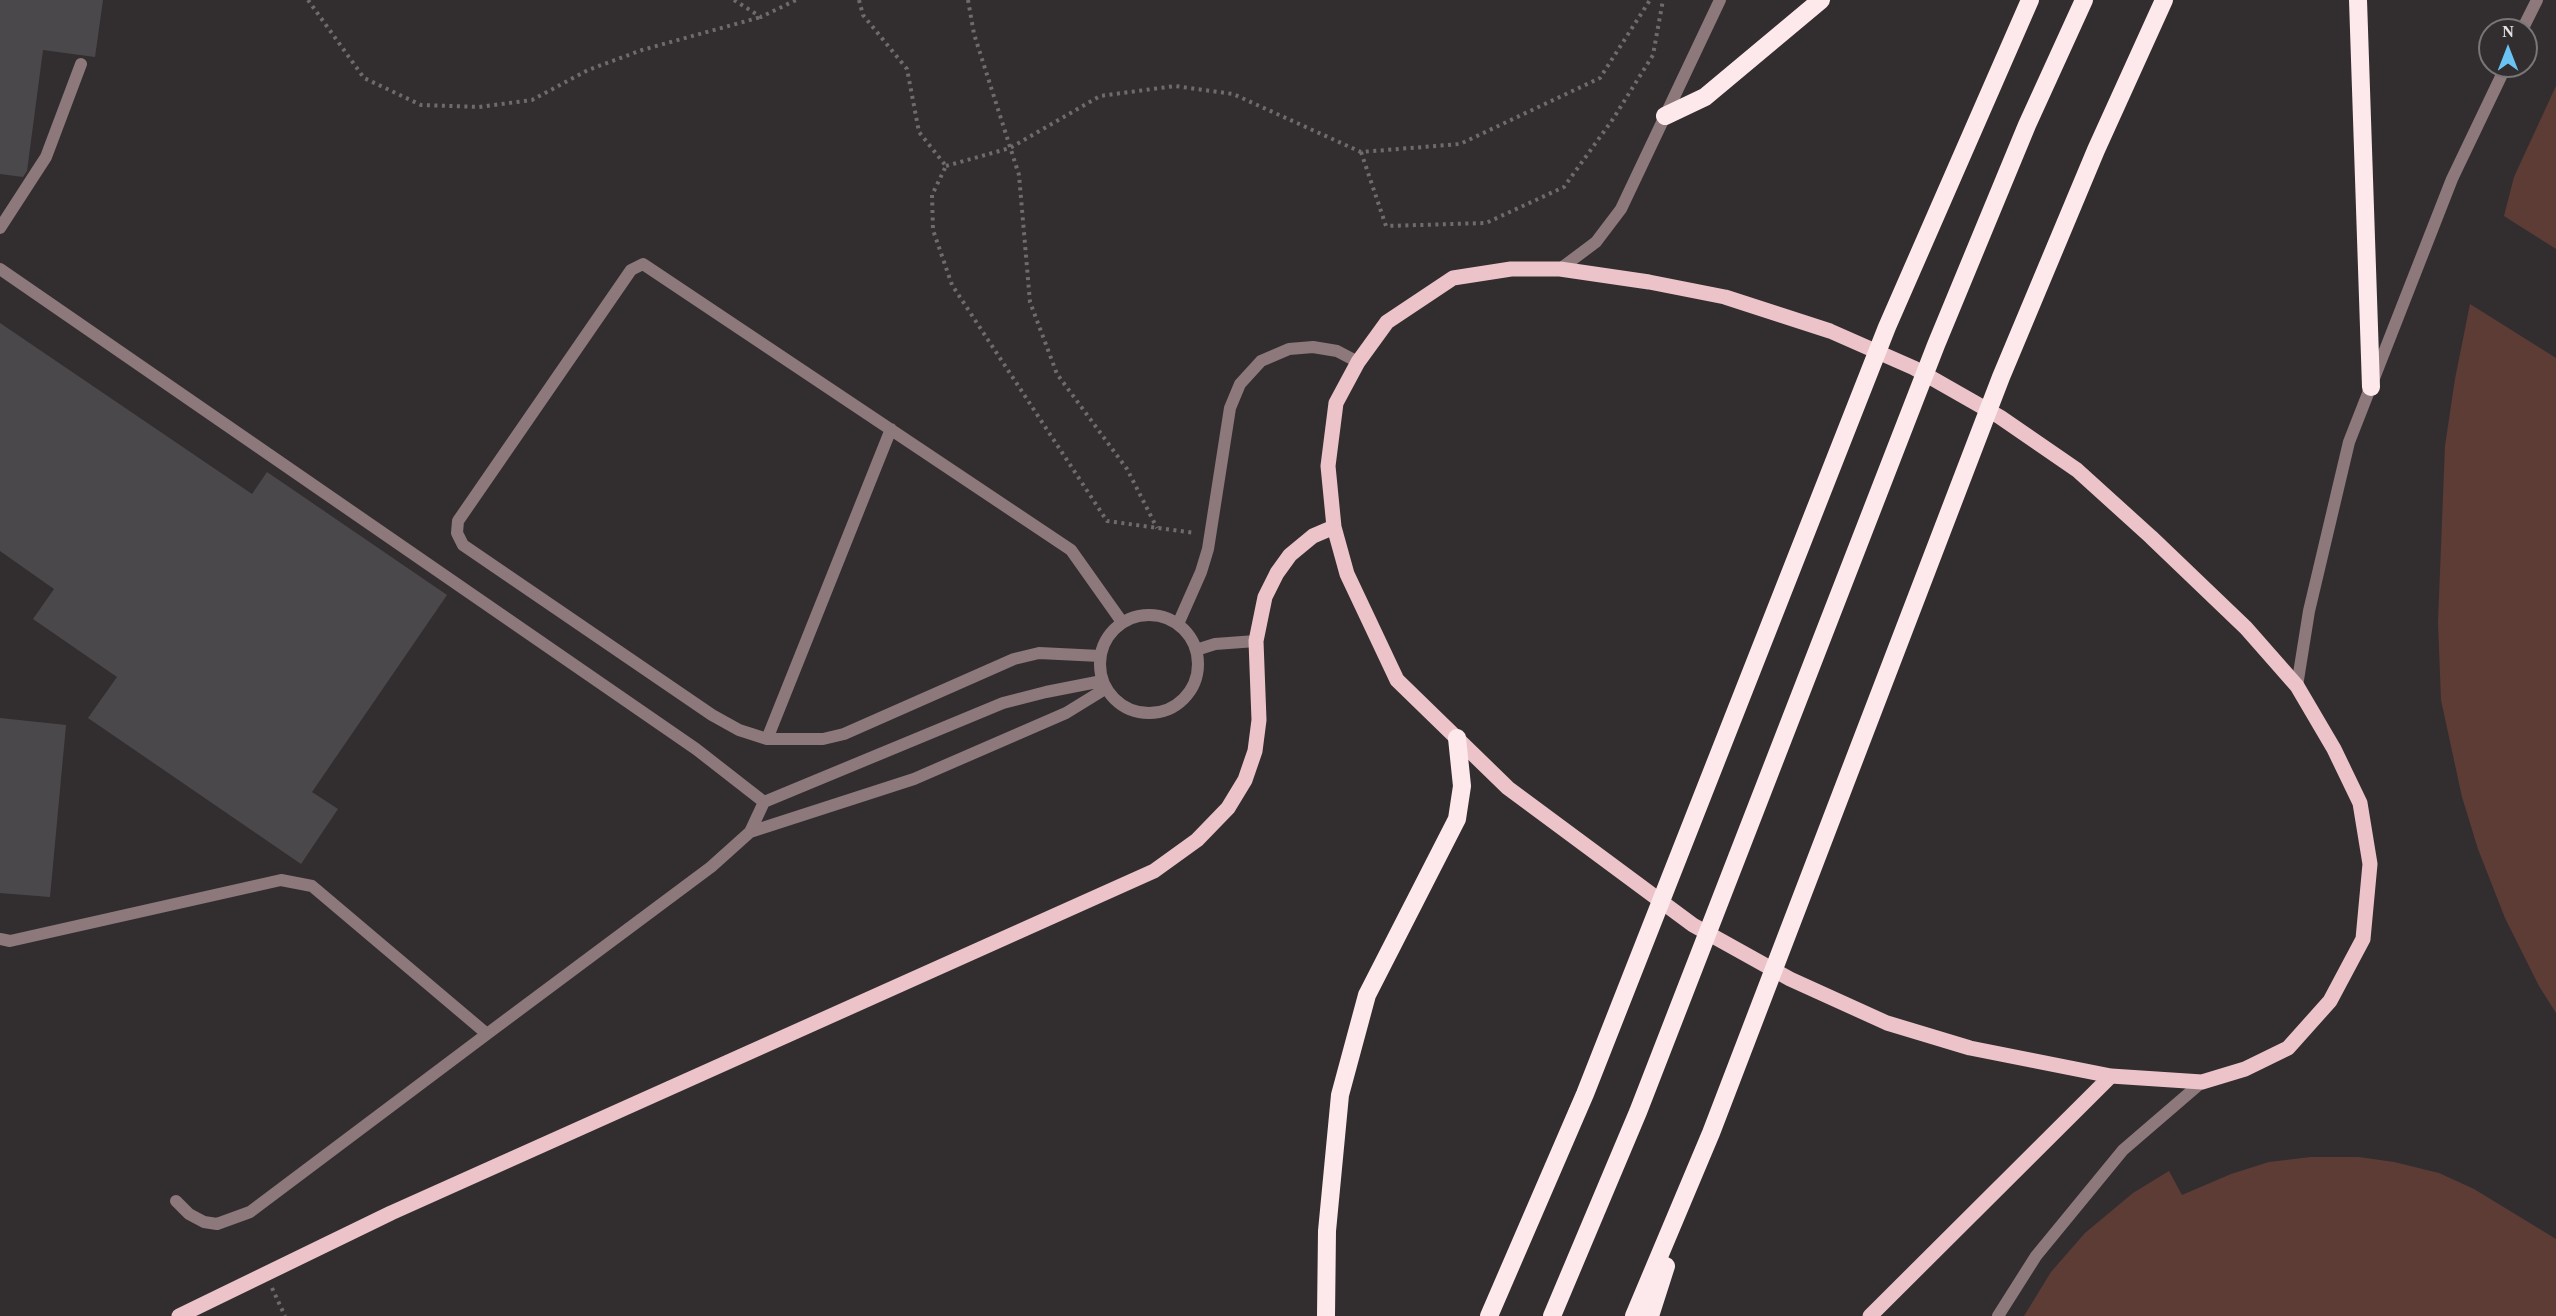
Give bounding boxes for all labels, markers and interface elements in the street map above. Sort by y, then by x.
north arrow [2478,18,2538,78]
text: N [2502,23,2514,40]

